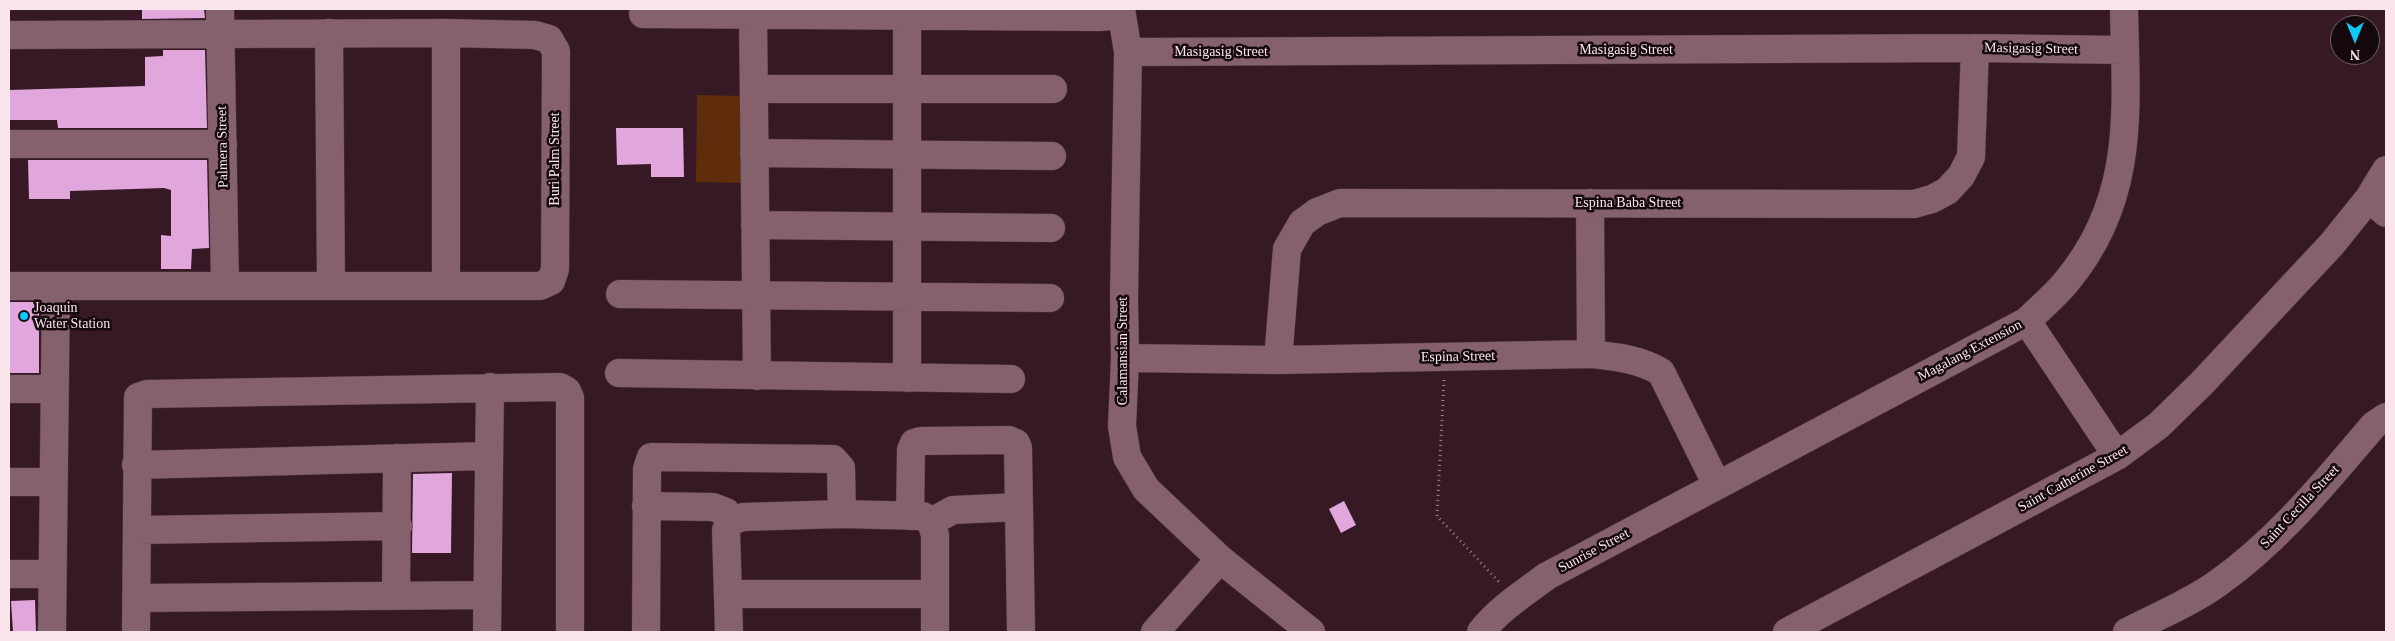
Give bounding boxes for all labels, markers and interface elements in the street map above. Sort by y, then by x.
north arrow [2330,15,2380,65]
street label: Masigasig Street [1984,40,2078,58]
street label: Masigasig Street [1579,42,1673,58]
street label: Masigasig Street [1174,44,1268,60]
text: N [2350,47,2360,62]
street label: Palmera Street [214,106,232,188]
street label: Buri Palm Street [547,112,563,206]
street label: Espina Baba Street [1575,195,1681,211]
street label: Calamansian Street [1115,297,1131,405]
place label: Joaquin Water Station [34,300,110,332]
marker: Joaquin Water Station [18,310,30,322]
street label: Magalang Extension [1915,316,2025,386]
street label: Espina Street [1421,348,1495,366]
street label: Saint Catherine Street [2015,442,2131,516]
street label: Saint Cecilla Street [2257,462,2343,552]
street label: Sunrise Street [1556,525,1632,577]

